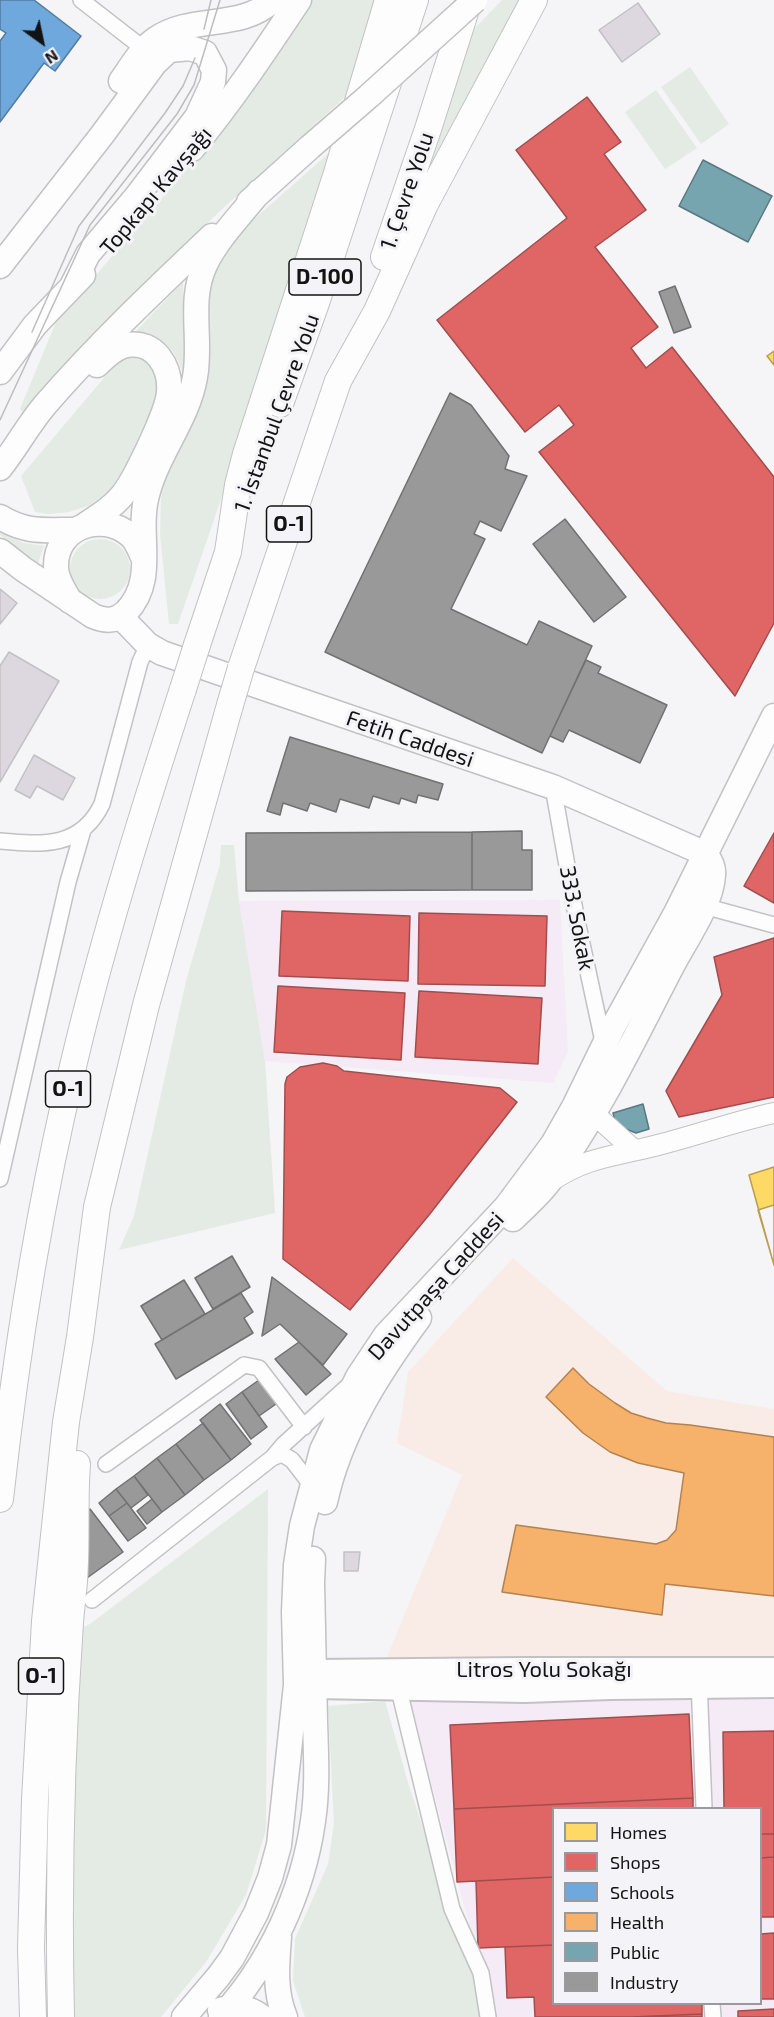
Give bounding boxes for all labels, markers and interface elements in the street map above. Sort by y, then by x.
north arrow [12,12,72,72]
text: N [42,46,62,69]
street label: Topkapı Kavşağı [95,121,217,261]
street label: 1. Çevre Yolu [375,129,439,253]
road number: D-100 [289,259,361,295]
street label: 1. İstanbul Çevre Yolu [229,310,325,516]
road number: O-1 [266,506,312,542]
street label: Fetih Caddesi [343,705,477,773]
street label: 333. Sokak [554,863,600,973]
road number: O-1 [46,1071,90,1107]
street label: Davutpaşa Caddesi [362,1206,510,1366]
street label: Litros Yolu Sokağı [456,1657,632,1683]
road number: O-1 [18,1658,63,1694]
legend [552,1807,762,2005]
text: Homes [610,1821,667,1843]
text: Shops [610,1851,660,1873]
text: Schools [610,1881,674,1903]
text: Health [610,1911,664,1933]
text: Public [610,1941,660,1963]
text: Industry [610,1971,679,1993]

